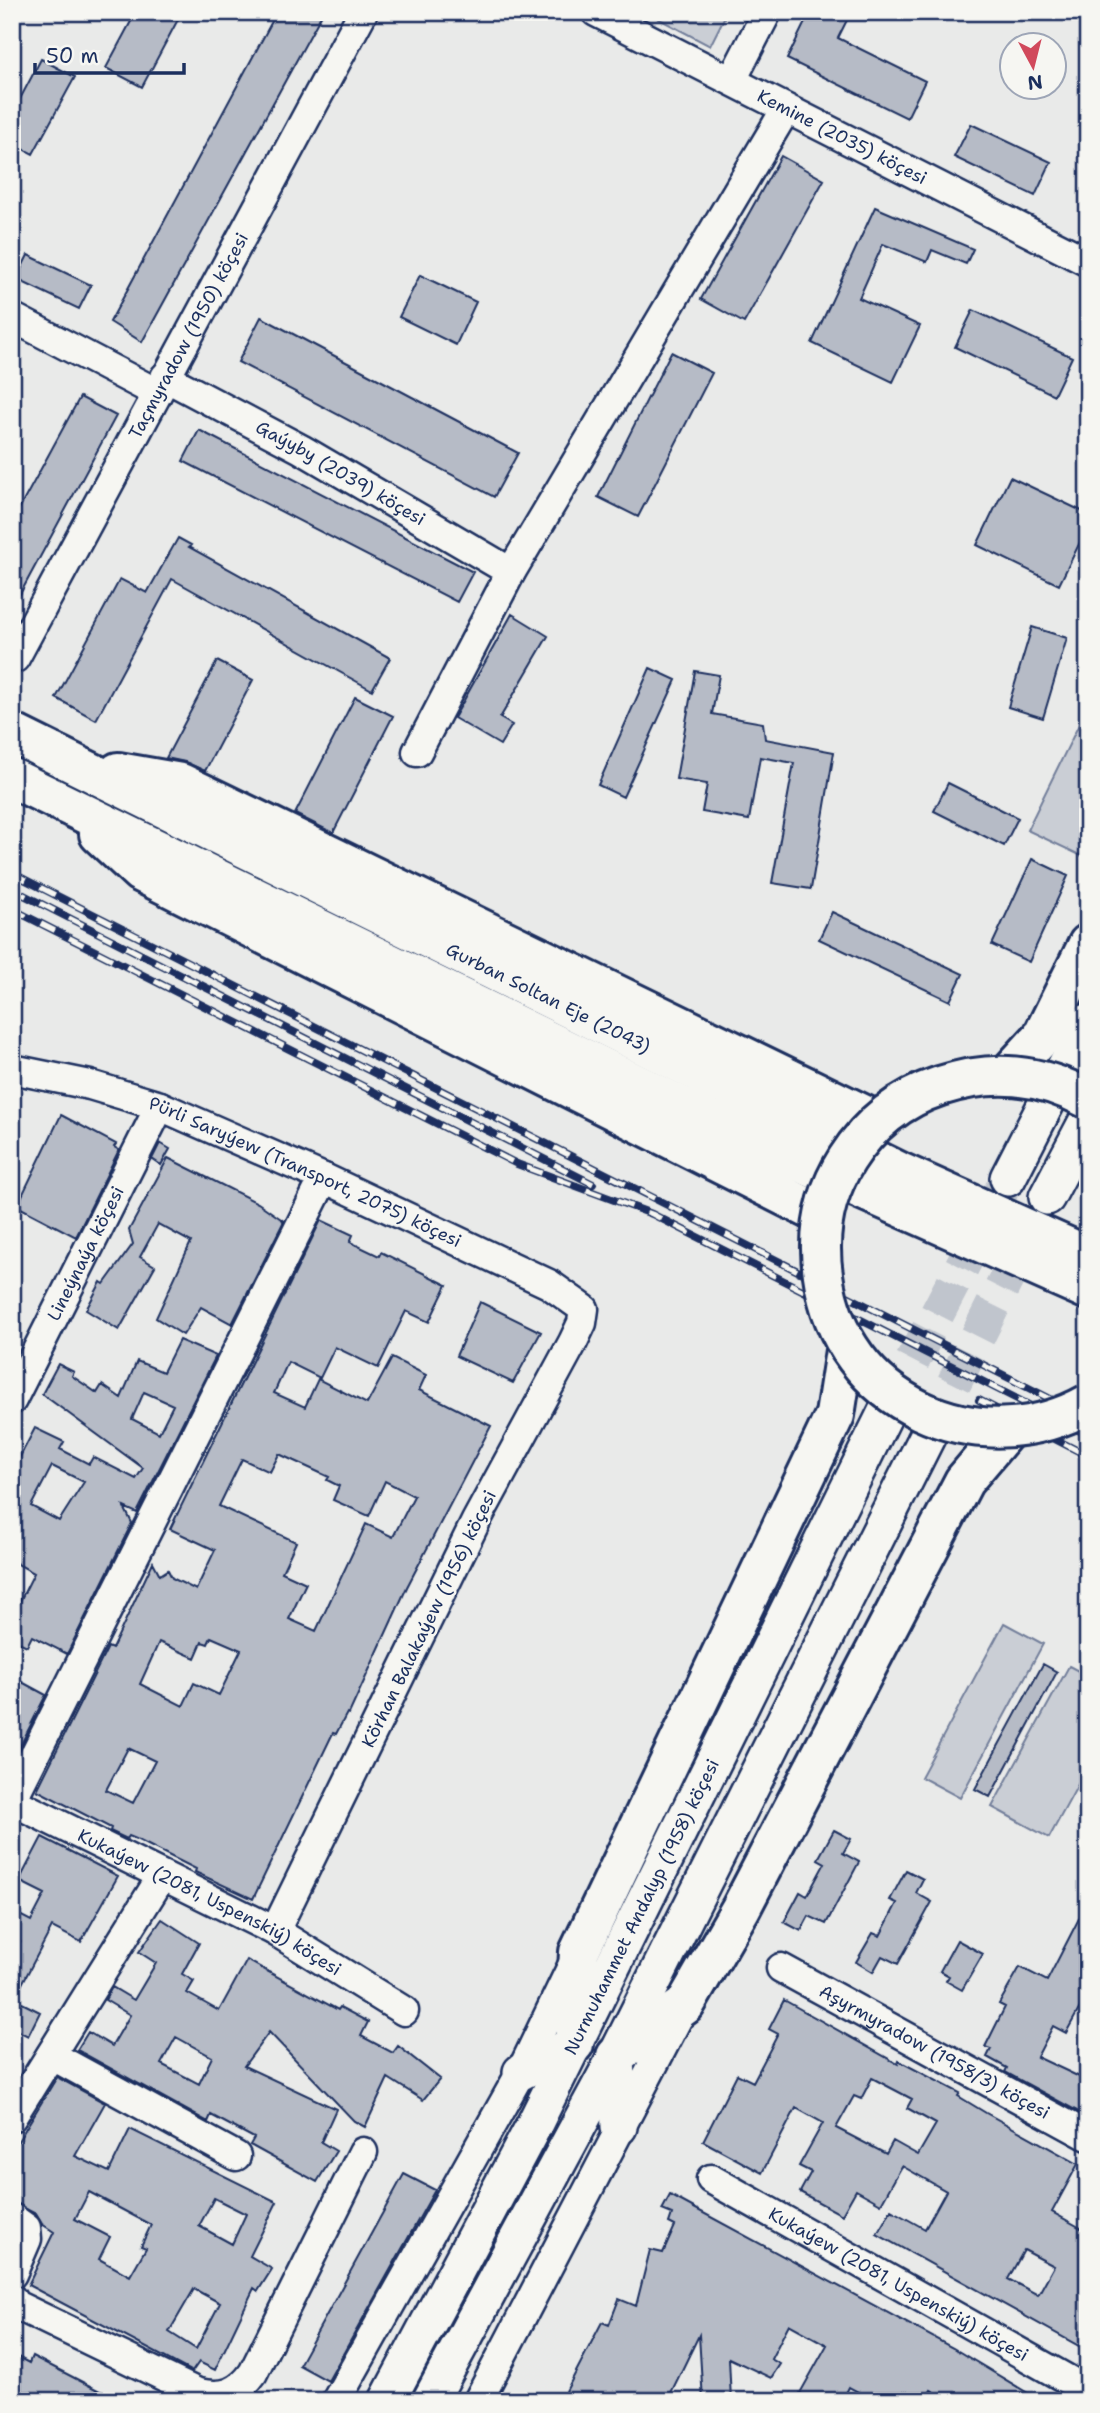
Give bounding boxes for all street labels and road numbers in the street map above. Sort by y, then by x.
street label: Kemine (2035) köçesi [753,84,931,190]
street label: Taçmyradow (1950) köçesi [123,228,254,443]
street label: Gaýyby (2039) köçesi [251,415,430,531]
street label: Gurban Soltan Eje (2043) [442,937,654,1059]
street label: Pürli Saryýew (Transport, 2075) köçesi [146,1091,465,1253]
street label: Lineýnaýa köçesi [42,1182,130,1325]
street label: Körhan Balakaýew (1956) köçesi [356,1486,502,1752]
street label: Nurmuhammet Andalyp (1958) köçesi [559,1755,725,2059]
street label: Kukaýew (2081, Uspenskiý) köçesi [74,1823,346,1981]
street label: Aşyrmyradow (1958/3) köçesi [815,1979,1054,2125]
street label: Kukaýew (2081, Uspenskiý) köçesi [764,2202,1033,2367]

